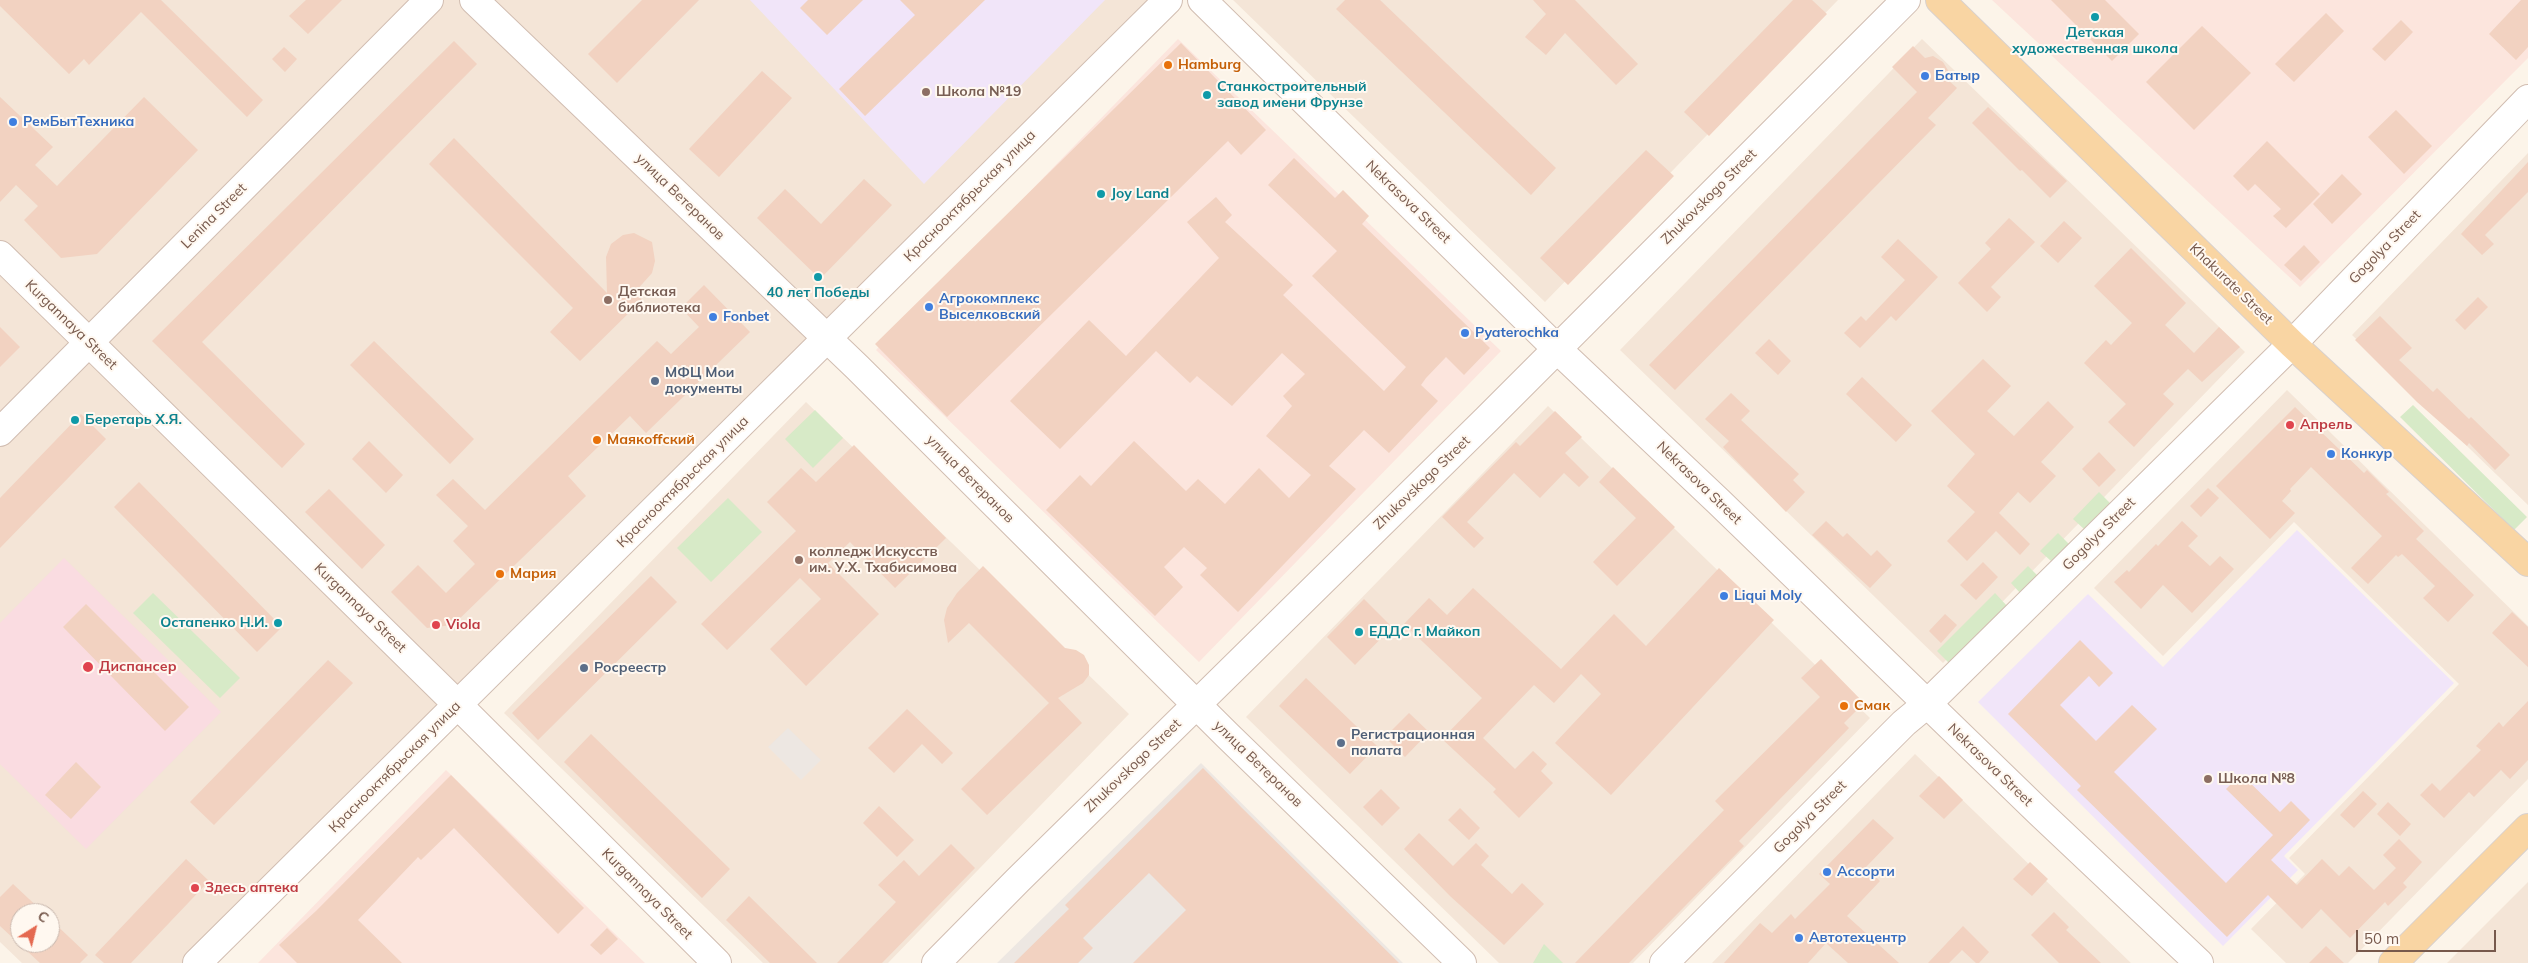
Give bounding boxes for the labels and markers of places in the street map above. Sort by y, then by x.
marker: Детская художественная школа [2089,11,2101,23]
place label: Детская художественная школа [2012,25,2178,58]
place label: Hamburg [1178,57,1241,73]
marker: Hamburg [1162,59,1174,71]
place label: Батыр [1935,68,1980,84]
marker: Батыр [1919,70,1931,82]
place label: Станкостроительный завод имени Фрунзе [1217,79,1367,111]
place label: Школа №19 [936,84,1021,100]
marker: Школа №19 [920,86,932,98]
marker: Станкостроительный завод имени Фрунзе [1201,89,1213,101]
place label: РемБытТехника [23,114,134,130]
marker: РемБытТехника [7,116,19,128]
place label: Joy Land [1111,186,1169,202]
marker: Joy Land [1095,188,1107,200]
marker: 40 лет Победы [812,271,824,283]
place label: Детская библиотека [618,284,701,316]
place label: 40 лет Победы [766,285,870,301]
place label: Агрокомплекс Выселковский [939,291,1040,324]
marker: Детская библиотека [602,294,614,306]
marker: Агрокомплекс Выселковский [923,301,935,313]
place label: Fonbet [723,309,769,325]
marker: Fonbet [707,311,719,323]
place label: Pyaterochka [1475,325,1559,341]
marker: Pyaterochka [1459,327,1471,339]
place label: МФЦ Мои документы [665,365,742,398]
marker: МФЦ Мои документы [649,375,661,387]
place label: Беретарь Х.Я. [85,412,182,428]
marker: Беретарь Х.Я. [69,414,81,426]
place label: Апрель [2300,417,2352,433]
marker: Апрель [2284,419,2296,431]
place label: Маякоffский [607,432,695,448]
marker: Маякоffский [591,434,603,446]
place label: Конкур [2341,446,2392,462]
marker: Конкур [2325,448,2337,460]
place label: колледж Искусств им. У.Х. Тхабисимова [809,544,957,576]
marker: колледж Искусств им. У.Х. Тхабисимова [793,554,805,566]
place label: Мария [510,566,557,582]
marker: Мария [494,568,506,580]
place label: Liqui Moly [1734,588,1802,604]
marker: Liqui Moly [1718,590,1730,602]
place label: Остапенко Н.И. [160,615,268,631]
marker: Остапенко Н.И. [272,617,284,629]
place label: Viola [446,617,480,633]
marker: Viola [430,619,442,631]
place label: ЕДДС г. Майкоп [1369,624,1480,640]
marker: ЕДДС г. Майкоп [1353,626,1365,638]
place label: Диспансер [99,659,177,675]
marker: Диспансер [81,660,95,674]
place label: Росреестр [594,660,666,676]
marker: Росреестр [578,662,590,674]
place label: Смак [1854,698,1890,714]
marker: Смак [1838,700,1850,712]
place label: Регистрационная палата [1351,727,1475,760]
marker: Регистрационная палата [1335,737,1347,749]
place label: Школа №8 [2218,771,2295,787]
marker: Школа №8 [2202,773,2214,785]
place label: Ассорти [1837,864,1895,880]
marker: Ассорти [1821,866,1833,878]
place label: Здесь аптека [205,880,299,896]
marker: Здесь аптека [189,882,201,894]
place label: Автотехцентр [1809,930,1906,946]
marker: Автотехцентр [1793,932,1805,944]

